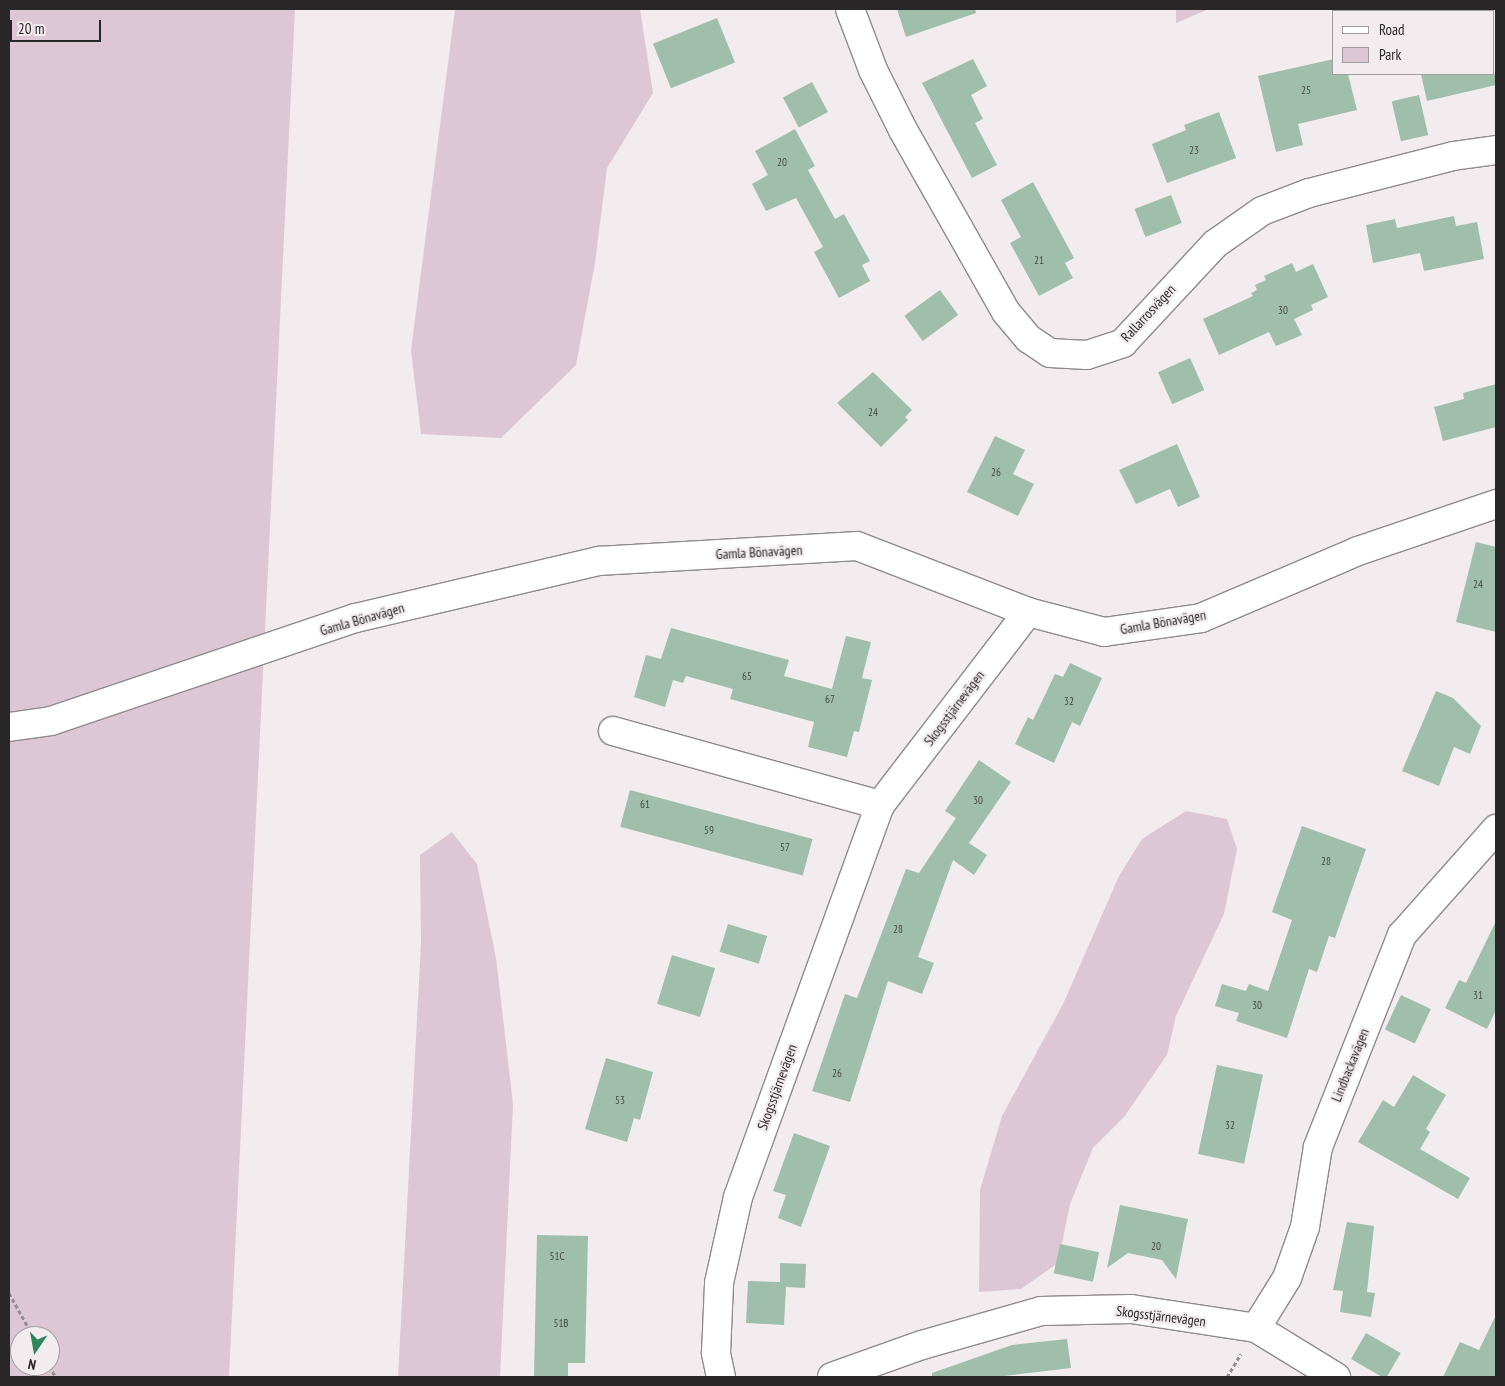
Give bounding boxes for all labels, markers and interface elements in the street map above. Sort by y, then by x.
scale bar [12,10,104,42]
legend [1332,10,1495,75]
text: 20 m [18,19,44,38]
text: Road [1379,20,1405,39]
text: Park [1379,45,1401,64]
house number: 25 [1301,83,1311,97]
house number: 23 [1189,143,1199,157]
house number: 20 [777,155,787,169]
house number: 21 [1034,253,1044,267]
street label: Rallarrosvägen [1117,281,1179,345]
house number: 30 [1278,303,1288,317]
house number: 24 [868,405,878,419]
house number: 26 [991,465,1001,479]
street label: Gamla Bönavägen [715,541,803,563]
house number: 24 [1473,577,1483,591]
street label: Gamla Bönavägen [318,599,406,639]
street label: Gamla Bönavägen [1119,606,1207,638]
street label: Skogsstjärnevägen [920,667,988,749]
house number: 65 [742,669,752,683]
house number: 67 [825,692,835,706]
house number: 32 [1064,694,1074,708]
house number: 30 [973,793,983,807]
house number: 61 [640,797,650,811]
house number: 59 [704,823,714,837]
house number: 57 [780,840,790,854]
house number: 28 [1321,854,1331,868]
house number: 28 [893,922,903,936]
house number: 31 [1473,988,1483,1002]
house number: 30 [1252,998,1262,1012]
street label: Lindbackavägen [1328,1026,1372,1104]
street label: Skogsstjärnevägen [754,1042,800,1132]
house number: 26 [832,1066,842,1080]
house number: 53 [615,1093,625,1107]
house number: 32 [1225,1118,1235,1132]
house number: 20 [1151,1239,1161,1253]
house number: 51C [550,1249,564,1263]
street label: Skogsstjärnevägen [1115,1302,1207,1330]
house number: 51B [553,1316,569,1330]
north arrow [10,1326,60,1376]
text: N [27,1355,38,1374]

